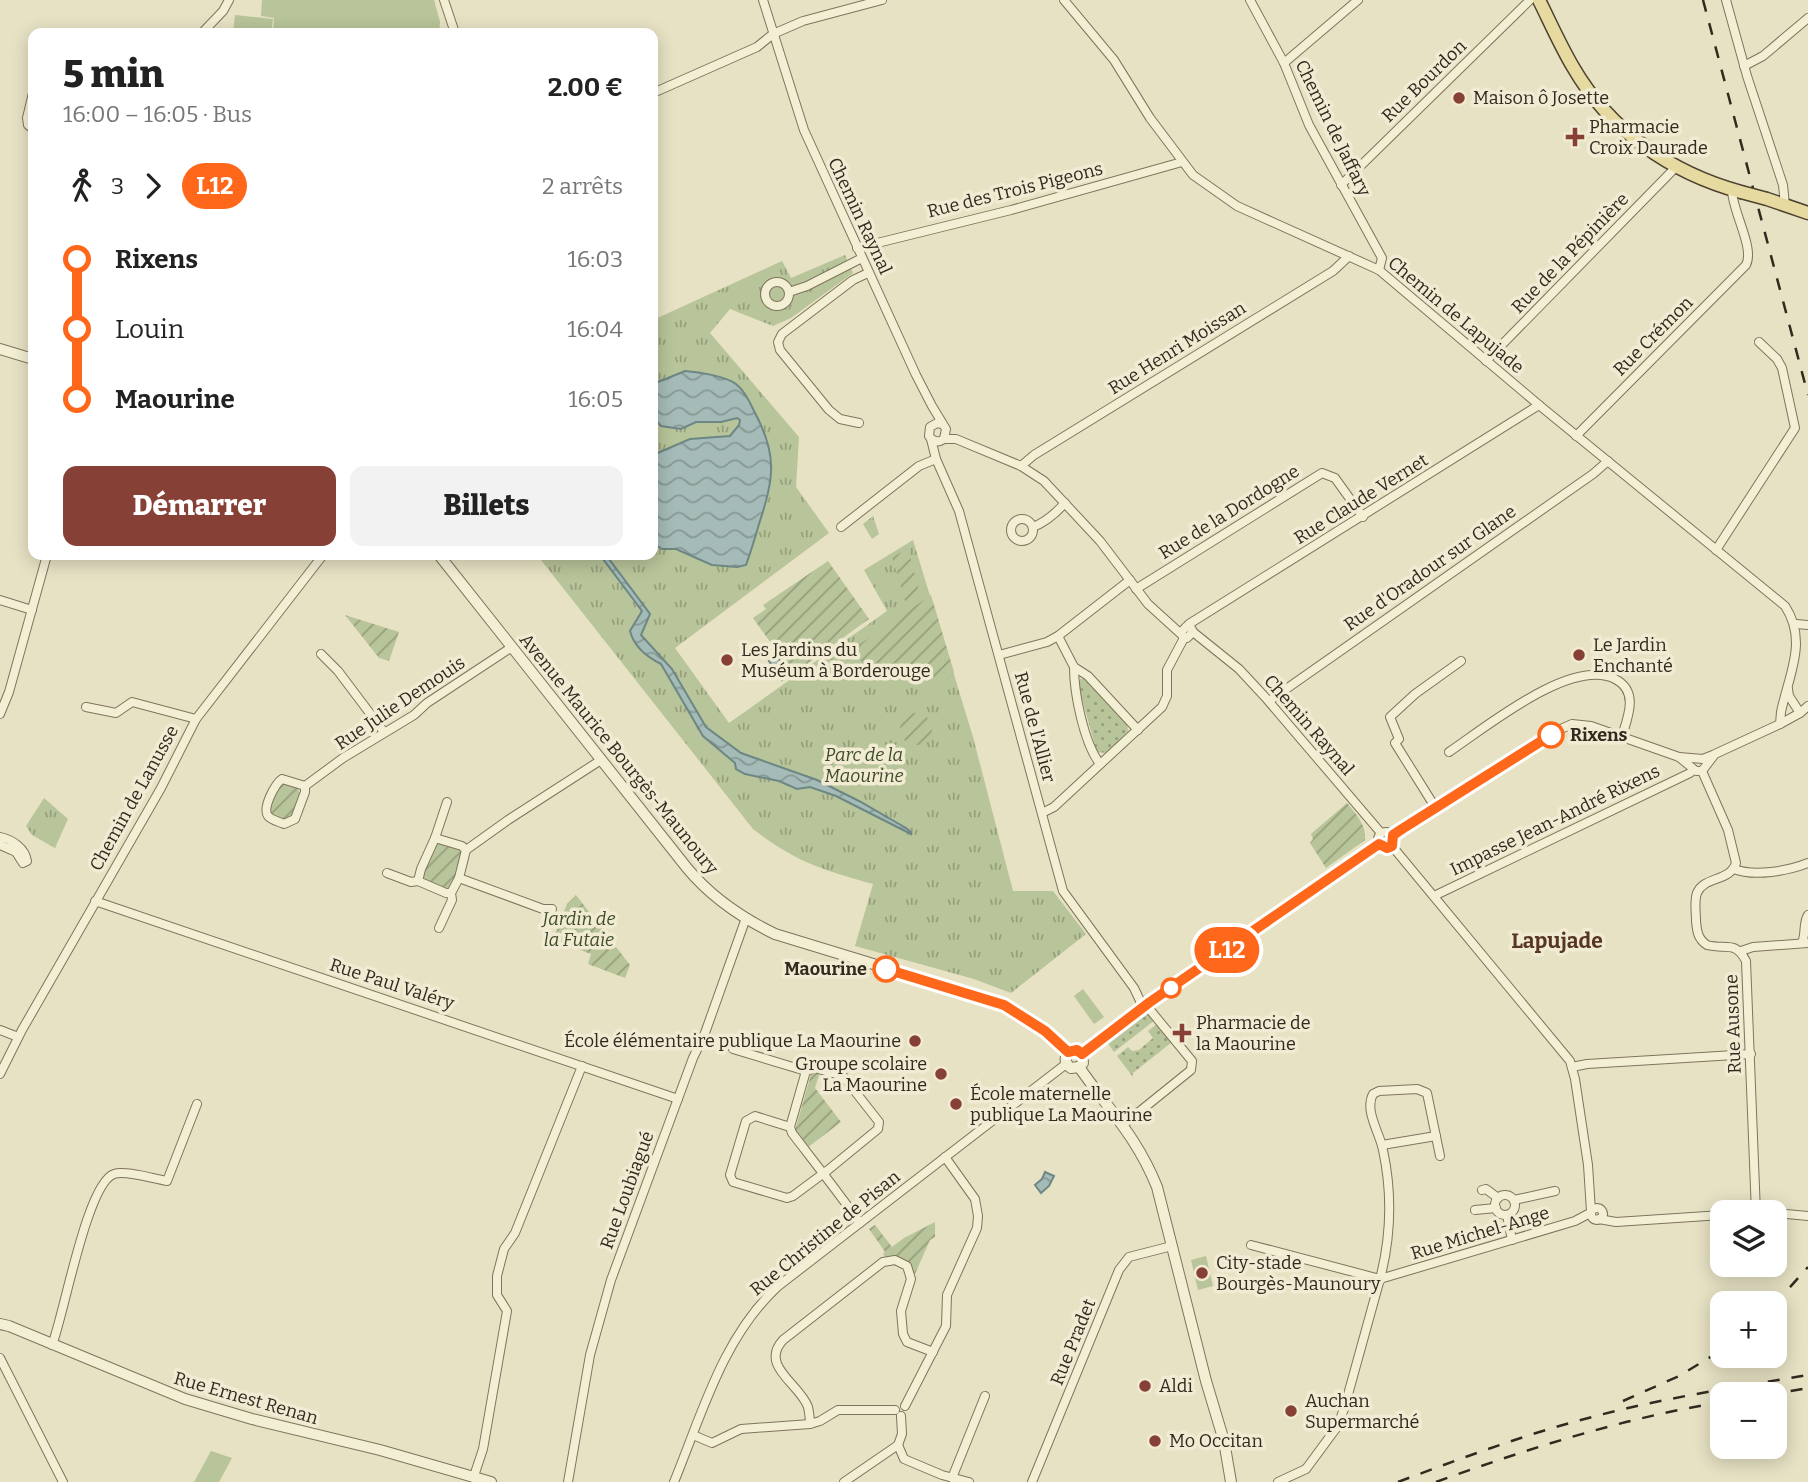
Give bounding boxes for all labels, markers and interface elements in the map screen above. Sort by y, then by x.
street label: Rue Bourdon [1377,35,1471,127]
text: 5 min [63,51,164,97]
street label: Chemin de Jaffary [1290,56,1376,200]
text: 2.00 € [548,72,623,103]
place label: Maison ô Josette [1473,87,1609,109]
marker: Maison ô Josette [1451,90,1467,106]
text: 16:00 – 16:05 · Bus [63,100,252,128]
place label: Pharmacie Croix Daurade [1589,116,1708,159]
marker: Pharmacie Croix Daurade [1567,129,1583,145]
street label: Chemin Raynal [823,154,897,278]
street label: Rue des Trois Pigeons [925,158,1105,222]
icon: walk [63,167,101,205]
icon: forward [134,167,172,205]
text: 3 [111,172,124,200]
text: L12 [196,172,233,200]
text: 2 arrêts [542,172,623,200]
street label: Rue de la Pépinière [1507,188,1633,318]
text: Rixens [115,244,198,275]
text: 16:03 [567,245,623,273]
street label: Chemin de Lapujade [1384,252,1528,378]
street label: Rue Crémon [1609,291,1698,380]
street label: Rue Henri Moissan [1104,296,1250,399]
text: Louin [115,314,184,345]
text: 16:04 [567,315,623,343]
text: Maourine [115,384,235,415]
text: 16:05 [568,385,623,413]
street label: Rue Claude Vernet [1290,449,1432,549]
street label: Rue de la Dordogne [1155,460,1303,564]
button: Démarrer [63,466,336,546]
button: Billets [350,466,623,546]
street label: Rue d'Oradour sur Glane [1340,500,1520,636]
street label: Avenue Maurice Bourgès-Maunoury [515,629,723,879]
place label: Le Jardin Enchanté [1593,634,1673,677]
place label: Les Jardins du Muséum à Borderouge [741,639,931,682]
marker: Le Jardin Enchanté [1571,647,1587,663]
street label: Rue Julie Demouis [331,651,469,755]
marker: Les Jardins du Muséum à Borderouge [719,652,735,668]
street label: Rue de l'Allier [1010,669,1060,785]
street label: Chemin Raynal [1259,670,1359,780]
street label: Chemin de Lanusse [85,721,183,875]
marker: Rixens [1538,722,1564,748]
place label: Rixens [1570,724,1628,746]
park label: Parc de la Maourine [824,744,904,787]
street label: Impasse Jean-André Rixens [1447,760,1663,880]
park label: Jardin de la Futaie [541,908,615,951]
line badge: L12 [1187,927,1267,973]
district label: Lapujade [1511,928,1603,954]
text: L12 [1208,936,1246,964]
street label: Rue Paul Valéry [327,953,458,1015]
marker: Maourine [873,956,899,982]
place label: Maourine [784,958,867,980]
street label: Rue Ausone [1720,974,1746,1074]
unlabelled marker [1161,978,1181,998]
place label: Pharmacie de la Maourine [1196,1012,1311,1055]
marker: Pharmacie de la Maourine [1174,1025,1190,1041]
place label: École élémentaire publique La Maourine [564,1029,901,1052]
marker: École élémentaire publique La Maourine [907,1033,923,1049]
place label: Groupe scolaire La Maourine [795,1053,927,1096]
marker: Groupe scolaire La Maourine [933,1066,949,1082]
place label: École maternelle publique La Maourine [970,1082,1152,1126]
marker: École maternelle publique La Maourine [948,1096,964,1112]
street label: Rue Loubiagué [595,1128,659,1252]
street label: Rue Christine de Pisan [746,1165,905,1300]
map controls [1710,1200,1787,1459]
button: layers [1710,1200,1787,1277]
street label: Rue Michel-Ange [1408,1201,1552,1265]
place label: City-stade Bourgès-Maunoury [1216,1252,1381,1295]
marker: City-stade Bourgès-Maunoury [1194,1265,1210,1281]
button: + [1710,1291,1787,1368]
street label: Rue Pradet [1046,1295,1100,1388]
street label: Rue Ernest Renan [171,1367,321,1429]
place label: Aldi [1159,1375,1193,1397]
marker: Aldi [1137,1378,1153,1394]
button: − [1710,1382,1787,1459]
place label: Auchan Supermarché [1305,1390,1419,1433]
marker: Auchan Supermarché [1283,1403,1299,1419]
place label: Mo Occitan [1169,1430,1263,1452]
marker: Mo Occitan [1147,1433,1163,1449]

